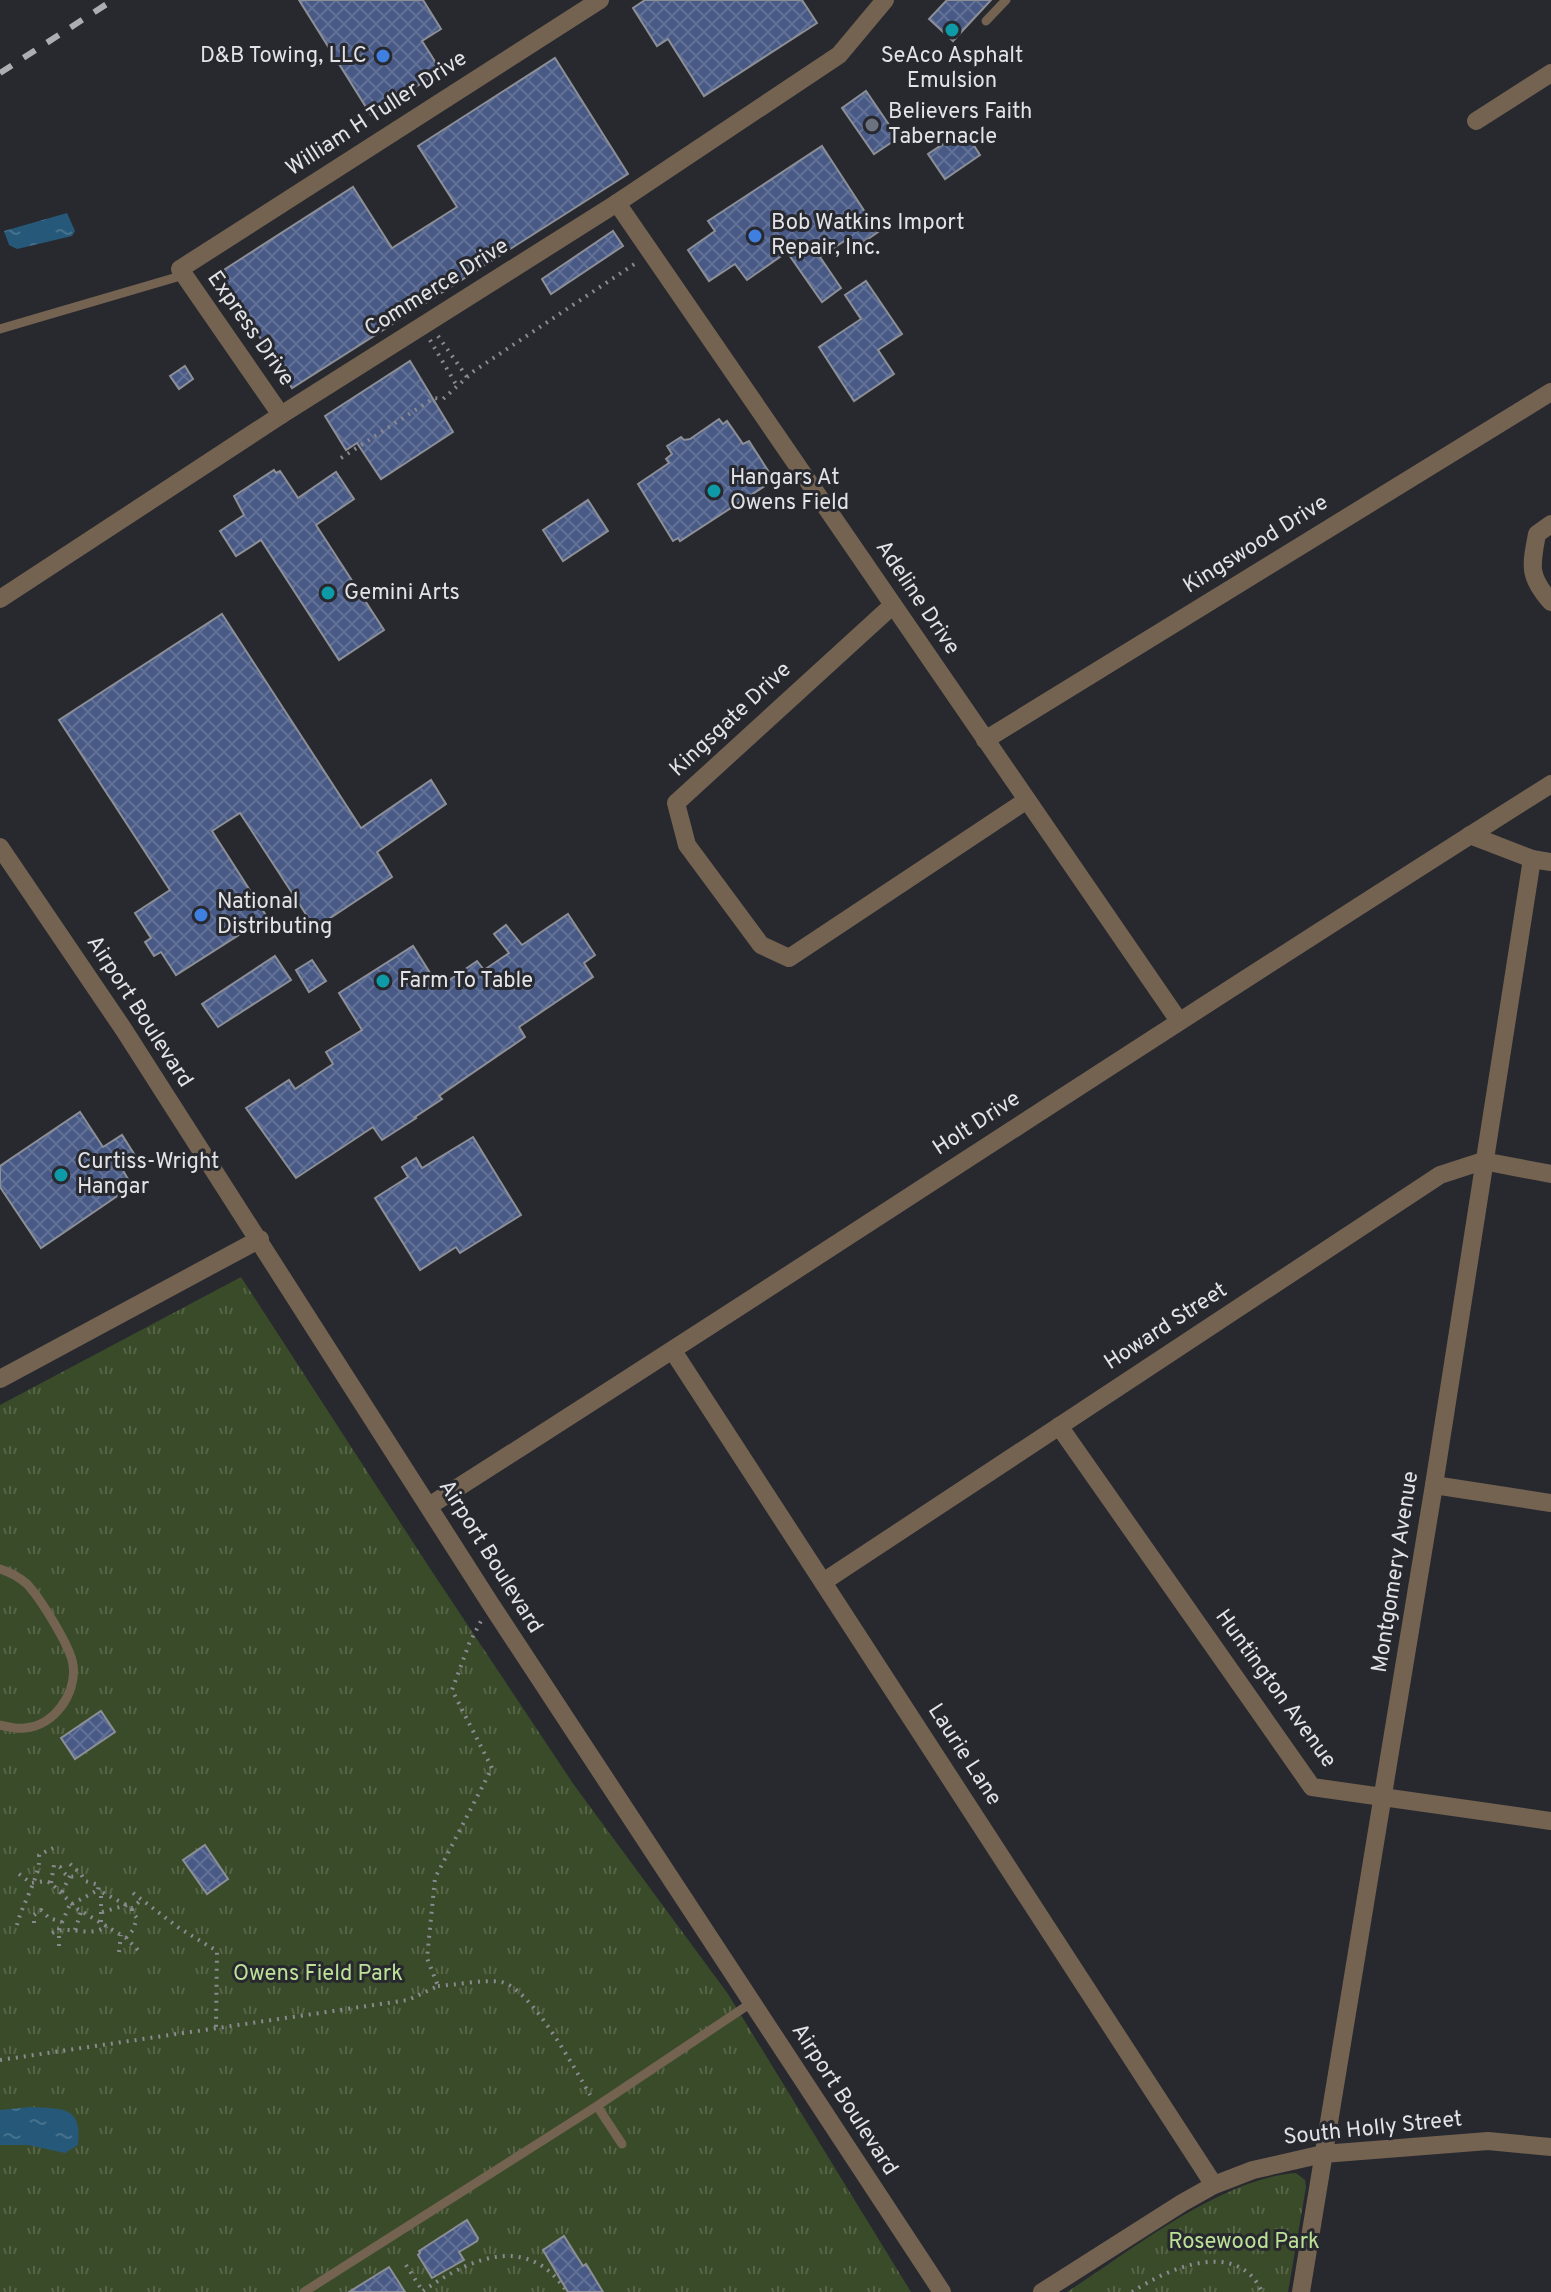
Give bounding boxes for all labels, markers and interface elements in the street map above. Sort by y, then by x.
marker: SeAco Asphalt Emulsion [943,21,961,39]
place label: D&B Towing, LLC [200,43,367,70]
place label: SeAco Asphalt Emulsion [881,43,1023,95]
street label: William H Tuller Drive [281,45,473,183]
marker: D&B Towing, LLC [374,47,392,65]
place label: Believers Faith Tabernacle [888,99,1032,151]
marker: Believers Faith Tabernacle [863,116,881,134]
place label: Bob Watkins Import Repair, Inc. [771,210,964,262]
marker: Bob Watkins Import Repair, Inc. [746,227,764,245]
street label: Commerce Drive [360,233,514,343]
street label: Express Drive [200,266,300,392]
place label: Hangars At Owens Field [730,465,849,517]
marker: Hangars At Owens Field [705,482,723,500]
street label: Kingswood Drive [1179,490,1333,600]
street label: Adeline Drive [869,536,965,660]
place label: Gemini Arts [344,580,460,607]
marker: Gemini Arts [319,584,337,602]
street label: Kingsgate Drive [665,657,797,783]
place label: National Distributing [217,889,332,941]
marker: National Distributing [192,906,210,924]
street label: Airport Boulevard [80,931,198,1093]
place label: Farm To Table [399,968,533,995]
marker: Farm To Table [374,972,392,990]
street label: Holt Drive [928,1086,1026,1162]
place label: Curtiss-Wright Hangar [77,1149,219,1201]
marker: Curtiss-Wright Hangar [52,1166,70,1184]
street label: Howard Street [1100,1277,1232,1377]
street label: Montgomery Avenue [1367,1469,1425,1675]
street label: Airport Boulevard [432,1475,548,1639]
street label: Huntington Avenue [1209,1605,1341,1773]
street label: Laurie Lane [921,1699,1007,1811]
park label: Owens Field Park [233,1961,403,1988]
street label: Airport Boulevard [785,2019,903,2181]
street label: South Holly Street [1282,2106,1464,2152]
park label: Rosewood Park [1168,2229,1320,2256]

